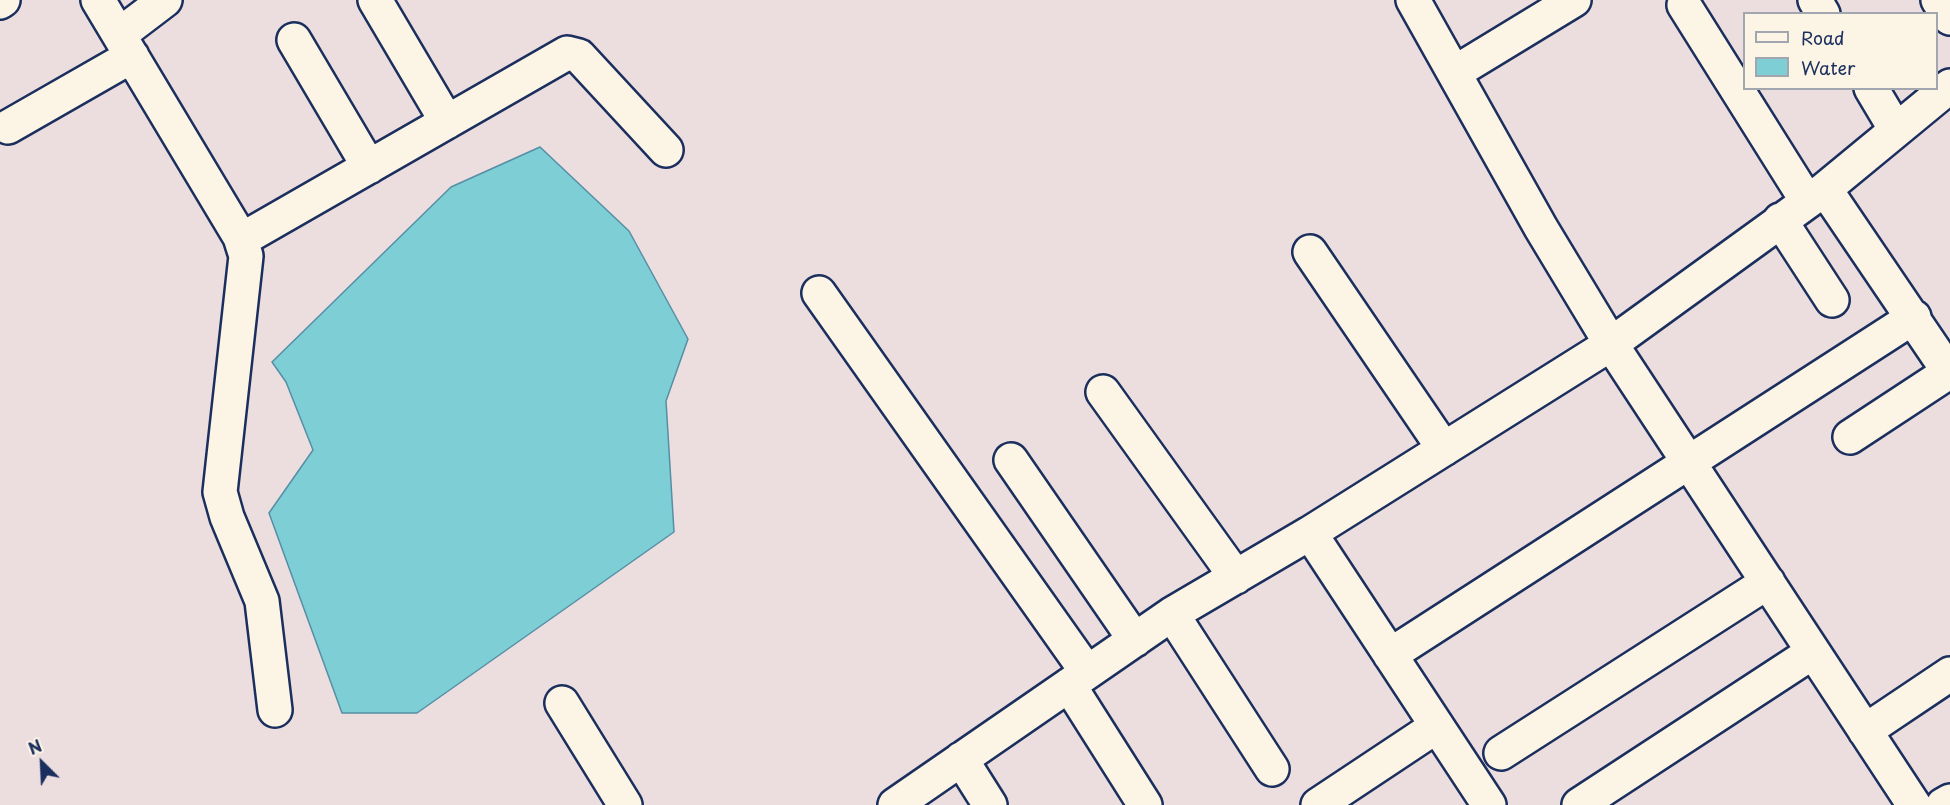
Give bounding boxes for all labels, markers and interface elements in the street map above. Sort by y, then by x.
legend [1743,12,1938,90]
text: Road [1801,24,1845,51]
text: Water [1801,54,1855,81]
north arrow [12,733,72,793]
text: N [24,733,45,760]

